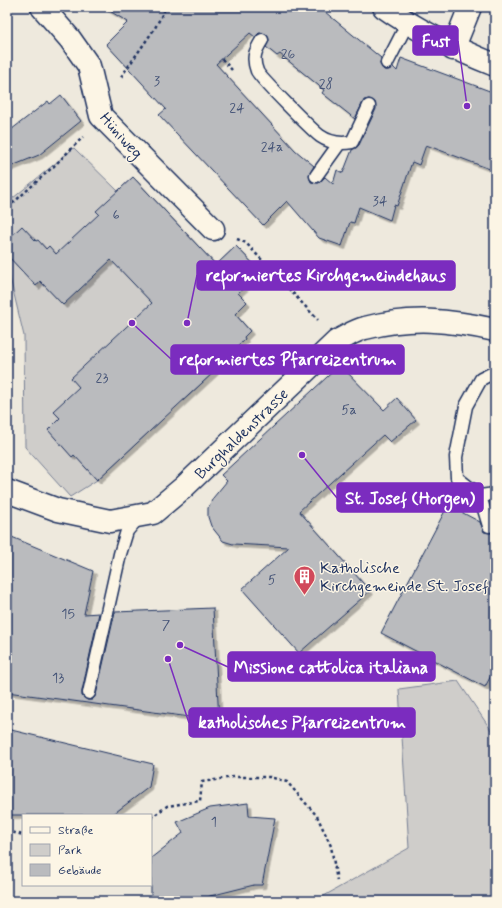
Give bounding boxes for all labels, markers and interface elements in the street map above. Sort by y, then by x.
callout: Fust [413,26,458,55]
text: Fust [422,31,450,53]
house number: 26 [281,45,296,63]
house number: 3 [154,72,160,90]
house number: 28 [319,75,333,93]
house number: 24 [229,99,245,117]
street label: Hüniweg [94,108,147,164]
house number: 24a [261,138,283,156]
house number: 34 [373,192,388,210]
house number: 6 [112,206,120,224]
callout: reformiertes Kirchgemeindehaus [197,261,455,290]
text: reformiertes Kirchgemeindehaus [206,265,447,290]
callout: reformiertes Pfarreizentrum [171,345,404,374]
text: reformiertes Pfarreizentrum [179,349,397,374]
house number: 23 [96,369,108,387]
street label: Burghaldenstrasse [191,384,294,485]
house number: 5a [341,401,357,419]
callout: St. Josef (Horgen) [337,483,483,512]
text: St. Josef (Horgen) [345,488,476,513]
place label: Katholische Kirchgemeinde St. Josef [320,558,489,597]
building icon: Katholische Kirchgemeinde St. Josef [291,563,317,596]
house number: 5 [268,571,276,589]
house number: 15 [61,605,75,623]
house number: 7 [162,616,171,634]
callout: Missione cattolica italiana [228,652,435,681]
text: Missione cattolica italiana [234,657,428,679]
house number: 13 [52,669,64,687]
callout: katholisches Pfarreizentrum [189,708,415,737]
text: katholisches Pfarreizentrum [198,712,406,734]
house number: 1 [211,813,217,831]
legend [22,814,152,886]
text: Straße [58,823,93,839]
text: Park [58,843,82,859]
text: Gebäude [58,863,101,879]

